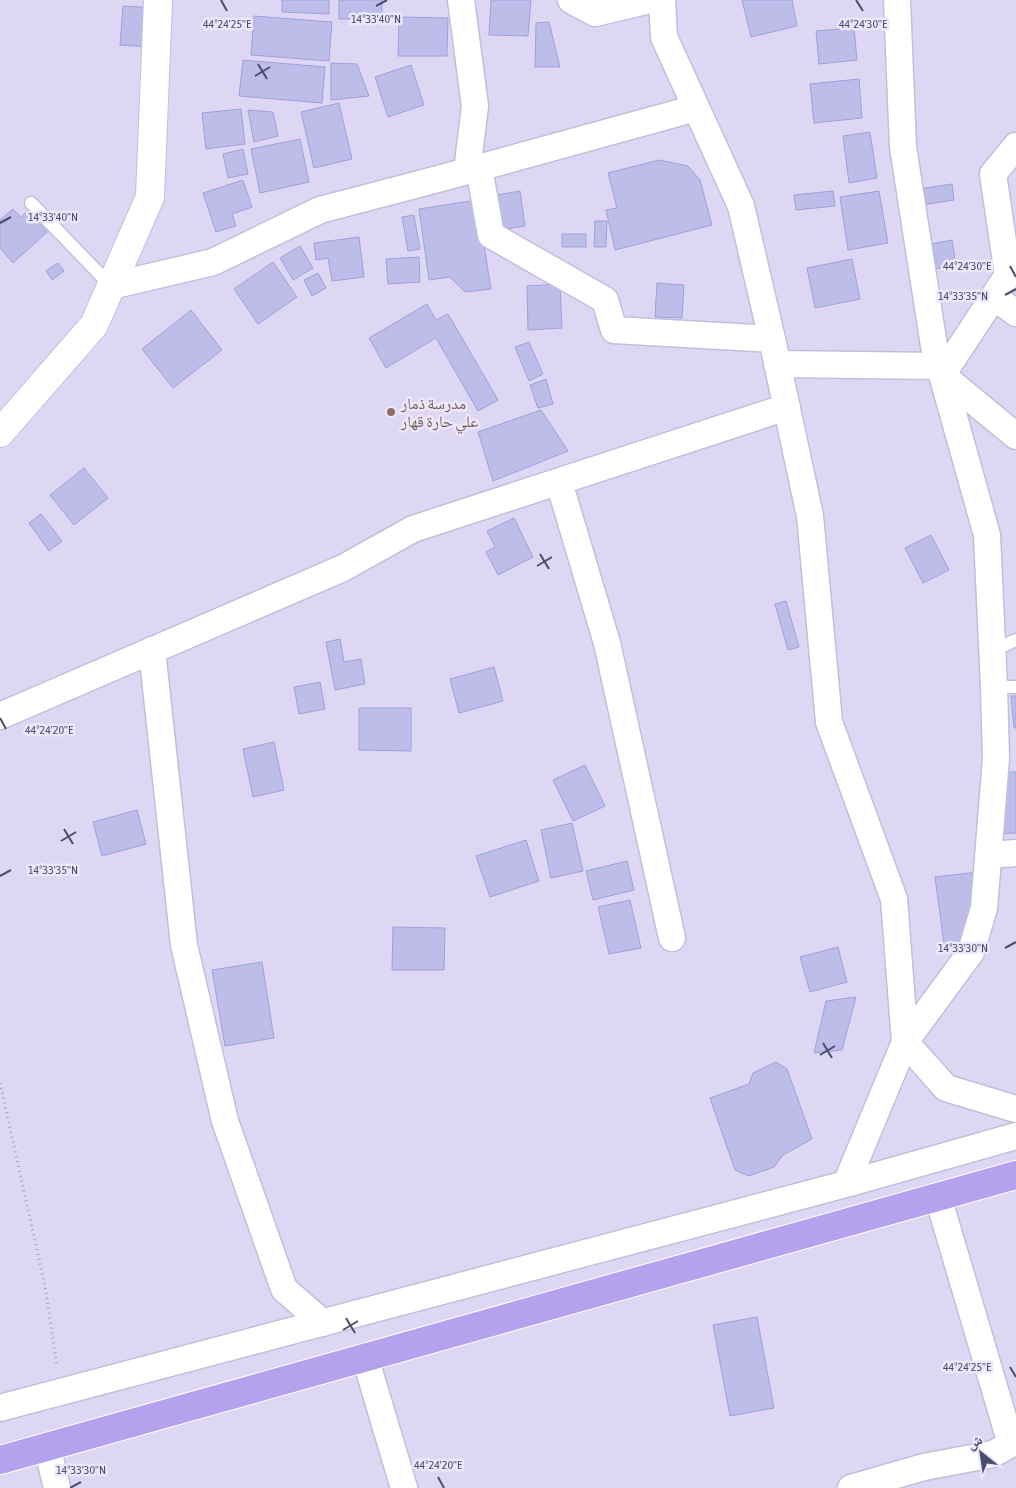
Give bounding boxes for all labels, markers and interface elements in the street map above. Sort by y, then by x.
text: 14°33'40"N [351,12,401,26]
text: 44°24'25"E [203,17,251,31]
text: 44°24'30"E [839,17,887,31]
text: 14°33'40"N [28,210,78,224]
text: 44°24'30"E [943,259,991,273]
text: 14°33'35"N [938,289,988,303]
place label: مدرسة ذمار علي حارة قهار [400,394,478,434]
marker: مدرسة ذمار علي حارة قهار [385,406,397,418]
text: 44°24'20"E [25,723,73,737]
text: 14°33'35"N [28,863,78,877]
text: 14°33'30"N [938,941,988,955]
text: 44°24'25"E [943,1360,991,1374]
north arrow [956,1428,1006,1478]
text: ش [964,1431,986,1453]
text: 44°24'20"E [414,1458,462,1472]
text: 14°33'30"N [56,1463,106,1477]

